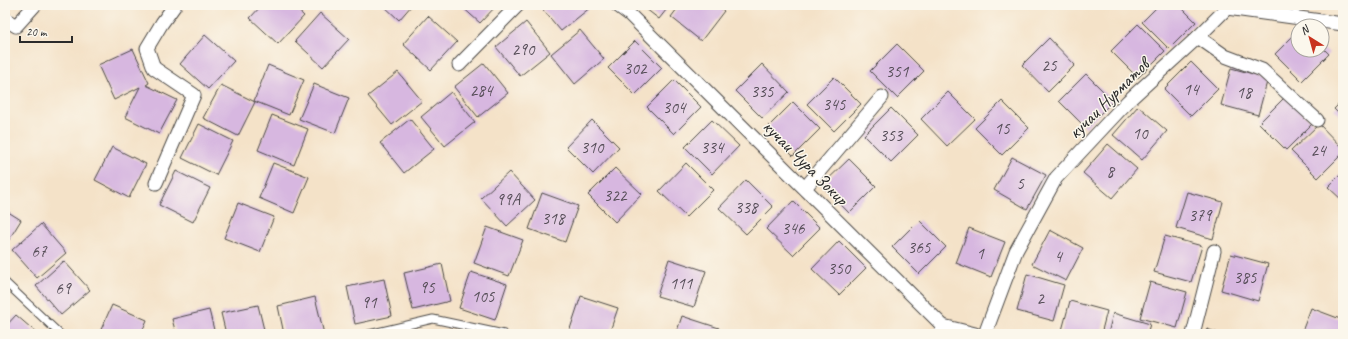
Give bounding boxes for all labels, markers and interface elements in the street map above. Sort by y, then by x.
scale bar [20,18,72,44]
north arrow [1290,18,1330,58]
text: N [1297,21,1313,38]
text: 20 m [26,24,48,40]
house number: 290 [512,39,536,60]
street label: кучаи Нурматов [1063,50,1157,144]
house number: 25 [1041,55,1058,76]
house number: 302 [624,58,648,79]
house number: 351 [886,61,910,82]
house number: 14 [1183,79,1201,100]
house number: 284 [470,80,495,101]
house number: 335 [751,81,775,102]
house number: 18 [1236,82,1254,103]
house number: 345 [823,94,847,115]
house number: 304 [663,97,688,118]
street label: кучаи Чура Зокир [757,115,855,212]
house number: 15 [994,118,1011,139]
house number: 10 [1132,123,1149,144]
house number: 353 [880,125,904,146]
house number: 310 [581,137,605,158]
house number: 334 [701,137,726,158]
house number: 24 [1310,140,1328,161]
house number: 8 [1106,161,1116,182]
house number: 5 [1016,173,1025,194]
house number: 322 [604,185,628,206]
house number: 99А [496,189,521,210]
house number: 338 [735,197,760,218]
house number: 379 [1189,205,1213,226]
house number: 318 [542,208,567,229]
house number: 346 [782,218,806,239]
house number: 365 [908,237,932,258]
house number: 67 [31,241,48,262]
house number: 1 [976,243,985,264]
house number: 4 [1054,246,1064,267]
house number: 350 [828,258,852,279]
house number: 385 [1234,267,1258,288]
house number: 111 [670,273,694,294]
house number: 95 [419,277,436,298]
house number: 69 [55,278,72,299]
house number: 105 [472,286,496,307]
house number: 2 [1036,288,1045,309]
house number: 91 [361,292,378,313]

